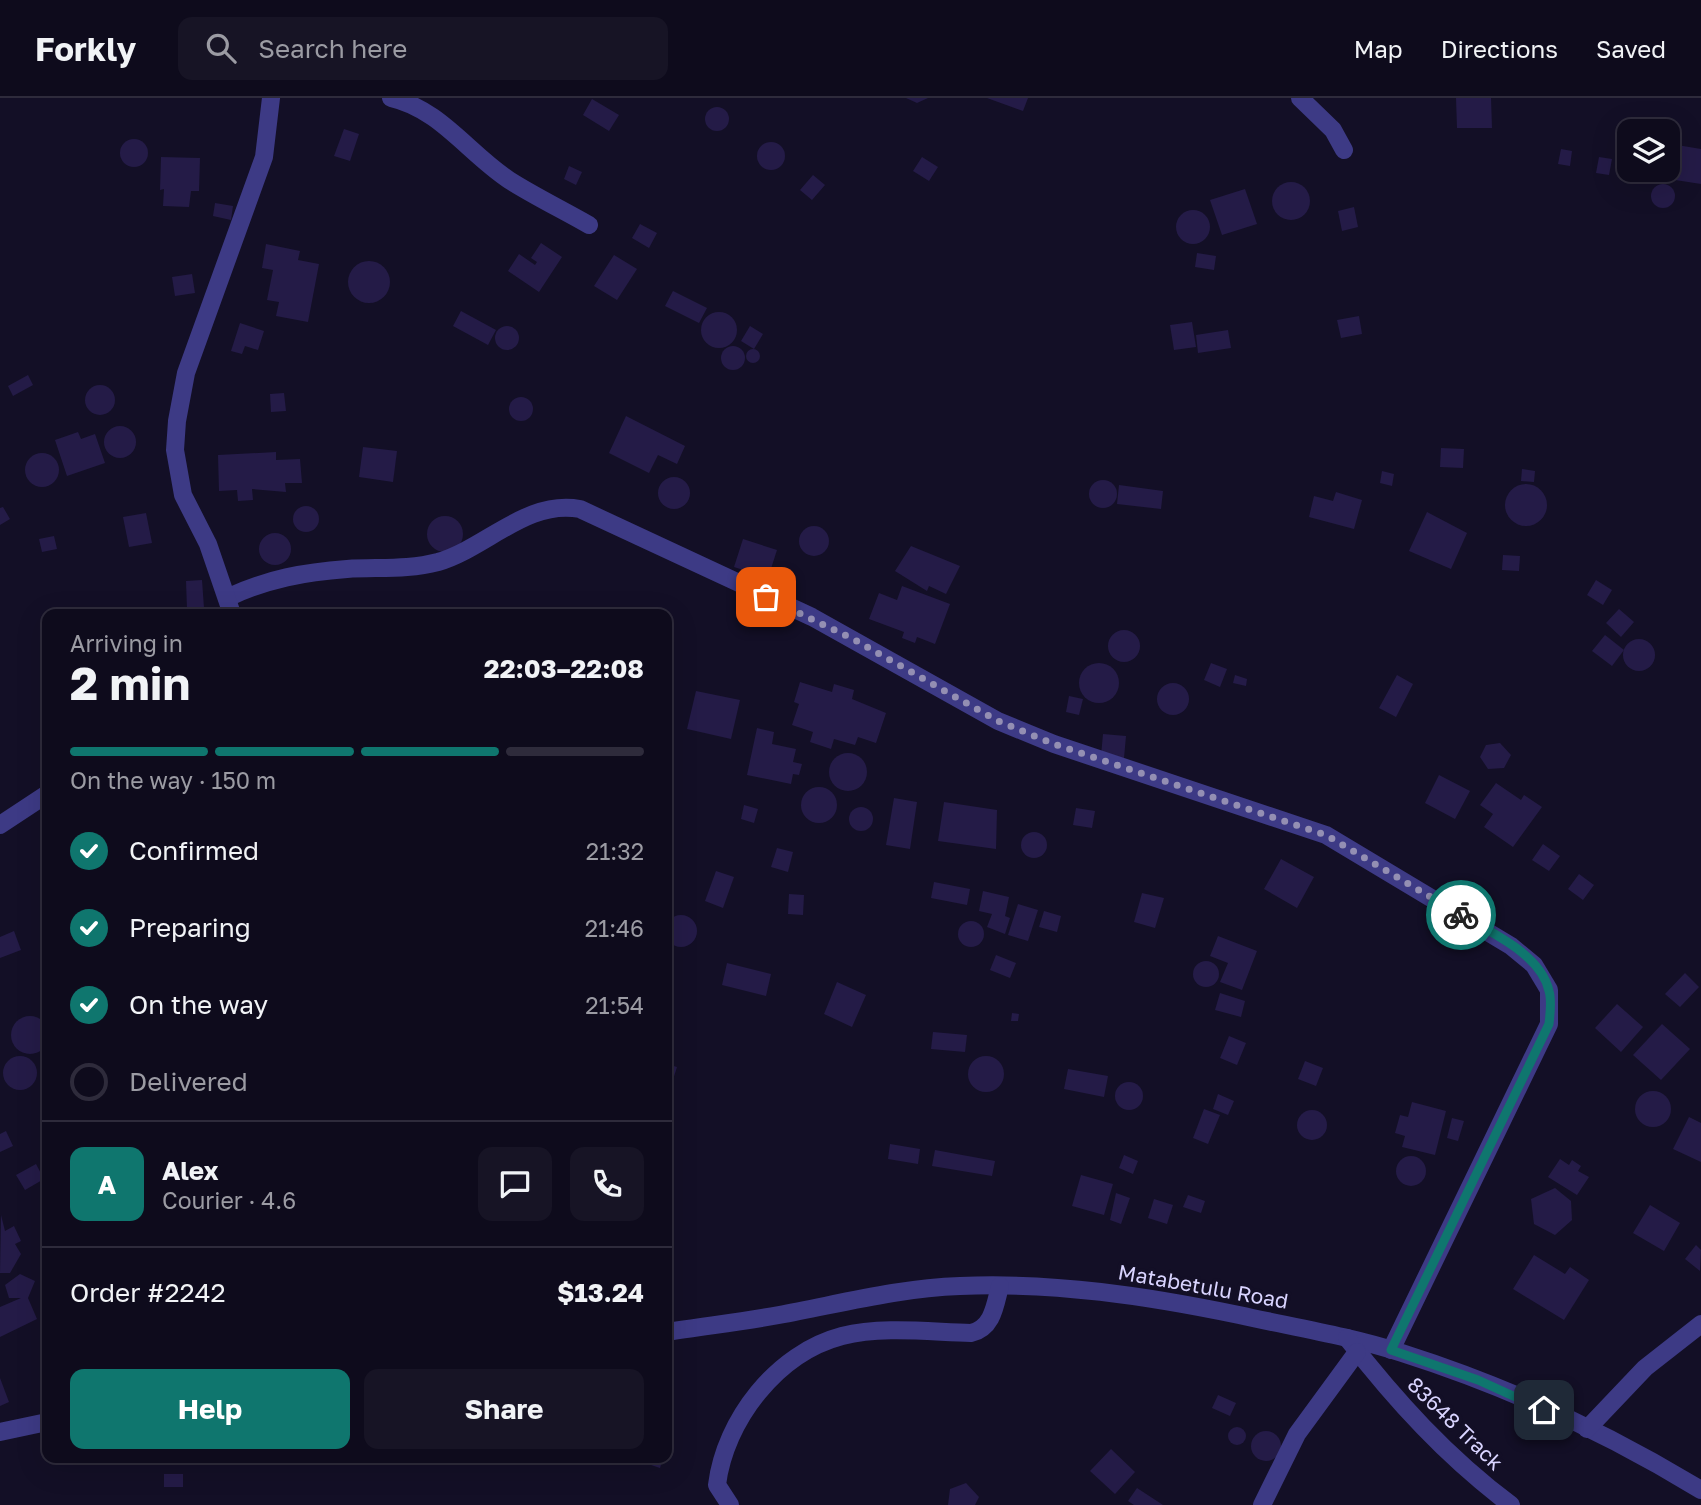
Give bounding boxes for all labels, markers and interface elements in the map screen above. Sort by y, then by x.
search box [178,17,668,80]
text: Forkly [35,29,136,68]
icon: search [202,29,240,67]
text: Search here [258,33,407,64]
text: Map [1354,34,1403,63]
text: Directions [1441,34,1558,63]
text: Saved [1596,34,1666,63]
map controls [1617,119,1680,182]
button: layers [1617,119,1680,182]
pin [736,567,796,627]
icon: bag [747,578,785,616]
text: Arriving in [70,629,183,657]
text: 22:03–22:08 [484,653,644,684]
text: 2 min [70,655,190,710]
text: On the way · 150 m [70,766,276,794]
icon: check [70,832,108,870]
text: Confirmed [129,835,259,866]
text: 21:32 [586,837,644,865]
courier [1426,880,1496,950]
icon: bike [1442,896,1480,934]
icon: check [70,909,108,947]
text: Preparing [129,912,251,943]
text: 21:46 [585,914,644,942]
icon: check [70,986,108,1024]
text: On the way [129,989,268,1020]
text: 21:54 [585,991,644,1019]
text: Delivered [129,1066,248,1097]
button: chat [478,1147,552,1221]
button: phone [570,1147,644,1221]
text: Alex [162,1155,219,1186]
text: A [98,1169,116,1200]
text: Courier · 4.6 [162,1186,296,1214]
street label: Matabetulu Road [1116,1258,1290,1314]
text: Order #2242 [70,1277,226,1308]
text: $13.24 [557,1277,644,1308]
button: Help [70,1369,350,1449]
button: Share [364,1369,644,1449]
street label: 83648 Track [1402,1371,1509,1475]
pin [1514,1380,1574,1440]
icon: home [1525,1391,1563,1429]

